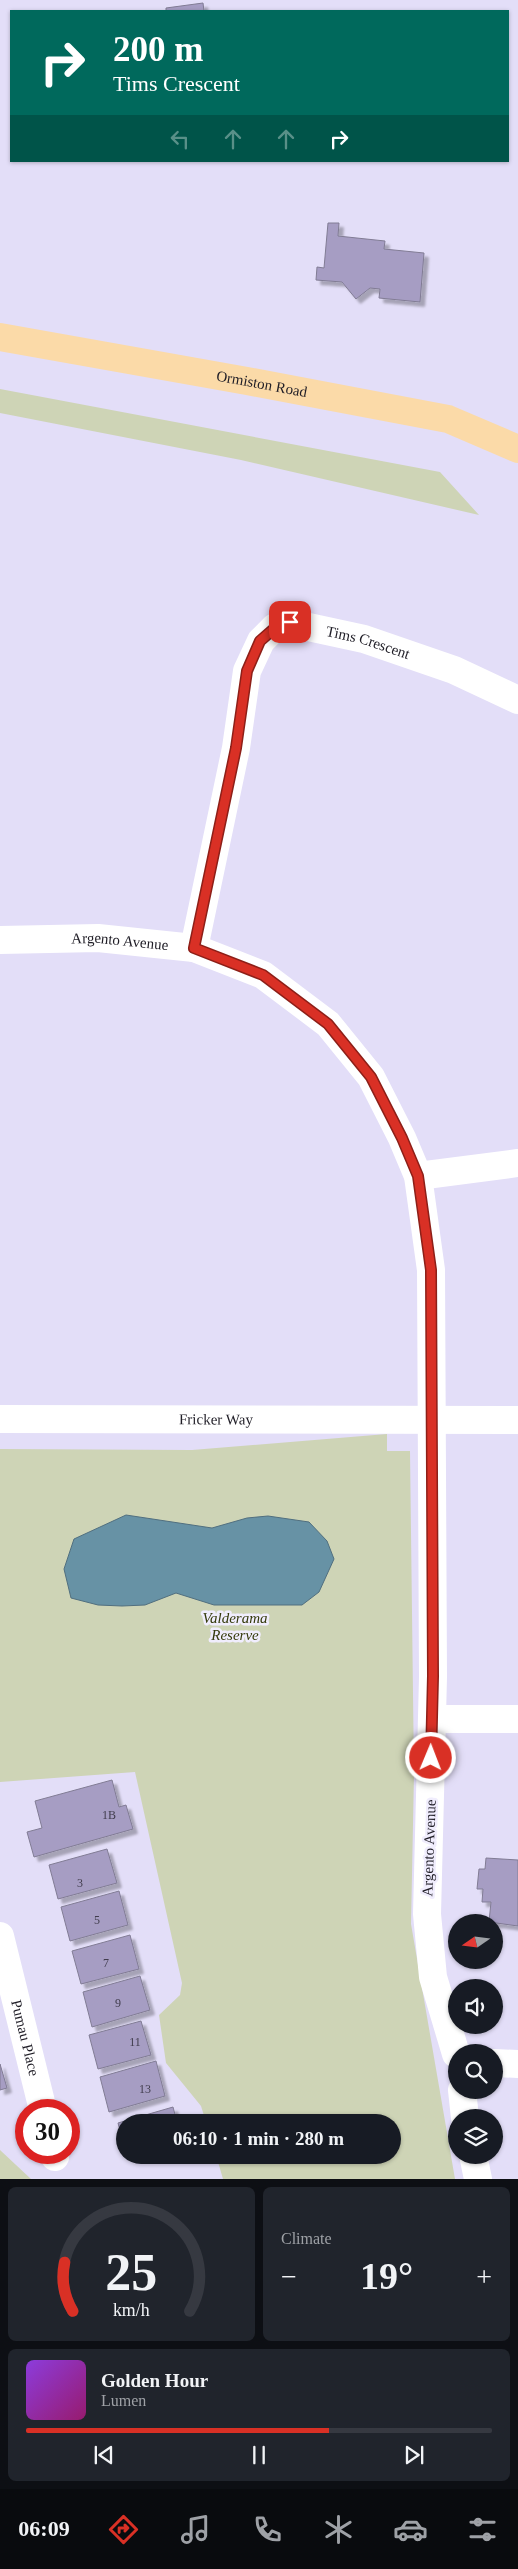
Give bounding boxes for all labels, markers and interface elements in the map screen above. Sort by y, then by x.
icon: right [30,30,95,95]
text: 200 m [113,30,203,69]
text: Tims Crescent [113,71,240,96]
icon: left [166,125,194,153]
icon: ahead [219,125,247,153]
icon: ahead [272,125,300,153]
icon: right [325,125,353,153]
street label: Ormiston Road [215,368,309,400]
pin [269,601,311,643]
icon: arrive [276,608,304,636]
street label: Tims Crescent [325,623,413,662]
street label: Argento Avenue [71,930,169,953]
street label: Fricker Way [179,1411,254,1427]
park label: Valderama Reserve [203,1610,268,1643]
position arrow [404,1731,456,1783]
street label: Argento Avenue [419,1799,439,1897]
house number: 1B [102,1808,116,1822]
house number: 3 [77,1876,83,1890]
house number: 5 [94,1913,100,1927]
north arrow [448,1914,502,1969]
map controls [448,1914,503,2164]
house number: 7 [103,1956,109,1970]
button: sound [448,1979,503,2034]
house number: 9 [115,1996,121,2010]
street label: Pumau Place [8,1998,42,2078]
house number: 11 [129,2035,141,2049]
button: search [448,2044,503,2099]
house number: 13 [139,2082,151,2096]
speed limit sign: 30 [15,2099,80,2164]
button: layers [448,2109,503,2164]
text: 06:10 · 1 min · 280 m [173,2128,344,2149]
text: Climate [281,2230,332,2247]
text: 25 [106,2244,158,2301]
text: 19° [360,2255,413,2297]
text: − [281,2261,297,2292]
text: + [476,2261,492,2292]
text: km/h [113,2300,150,2320]
text: Golden Hour [101,2370,208,2391]
text: Lumen [101,2392,146,2409]
icon: previous [90,2441,118,2469]
icon: pause [245,2441,273,2469]
icon: next [400,2441,428,2469]
icon: directions [106,2512,141,2547]
icon: music [178,2512,213,2547]
icon: phone [250,2512,285,2547]
icon: climate [321,2512,356,2547]
icon: car [393,2512,428,2547]
icon: filters [465,2512,500,2547]
text: 06:09 [18,2516,70,2541]

